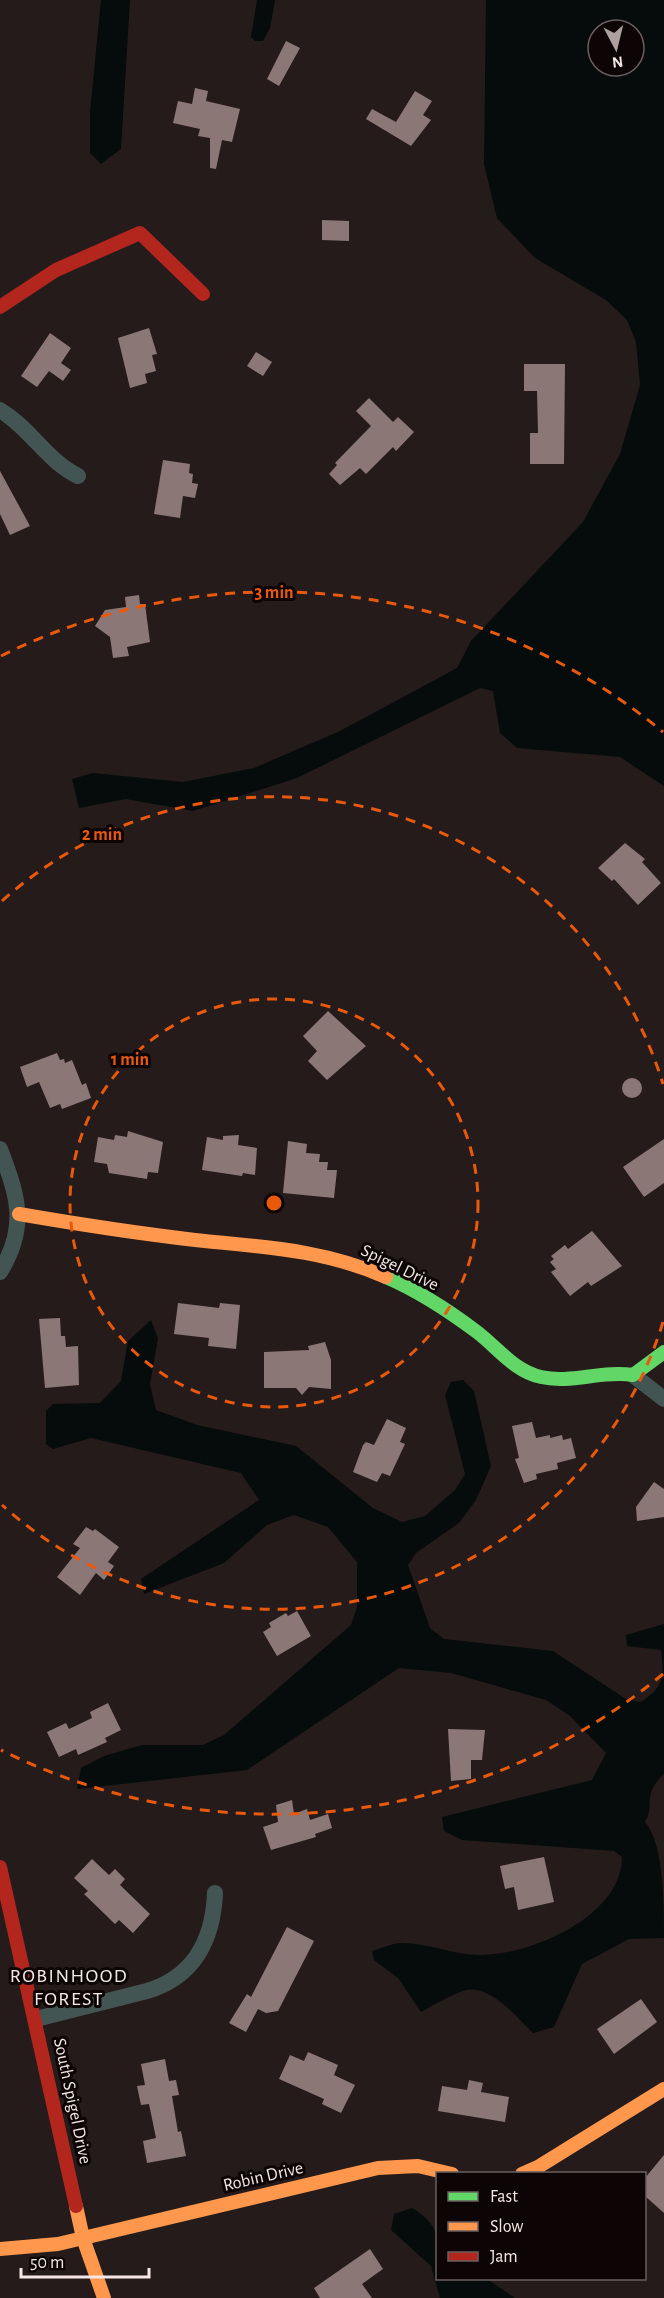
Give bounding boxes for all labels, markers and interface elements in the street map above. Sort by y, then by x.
north arrow [586,18,646,78]
text: N [611,53,624,71]
text: 3 min [254,584,294,602]
text: 2 min [82,826,122,844]
text: 1 min [111,1051,149,1069]
centre of rings [264,1193,284,1213]
street label: Spigel Drive [358,1241,441,1294]
district label: ROBINHOOD FOREST [10,1966,128,2009]
street label: South Spigel Drive [50,2037,94,2166]
street label: Robin Drive [221,2159,305,2195]
legend [436,2172,646,2280]
text: Fast [490,2188,518,2206]
text: Slow [490,2218,523,2236]
scale bar [21,2241,148,2279]
text: Jam [490,2248,518,2266]
text: 50 m [30,2254,64,2272]

